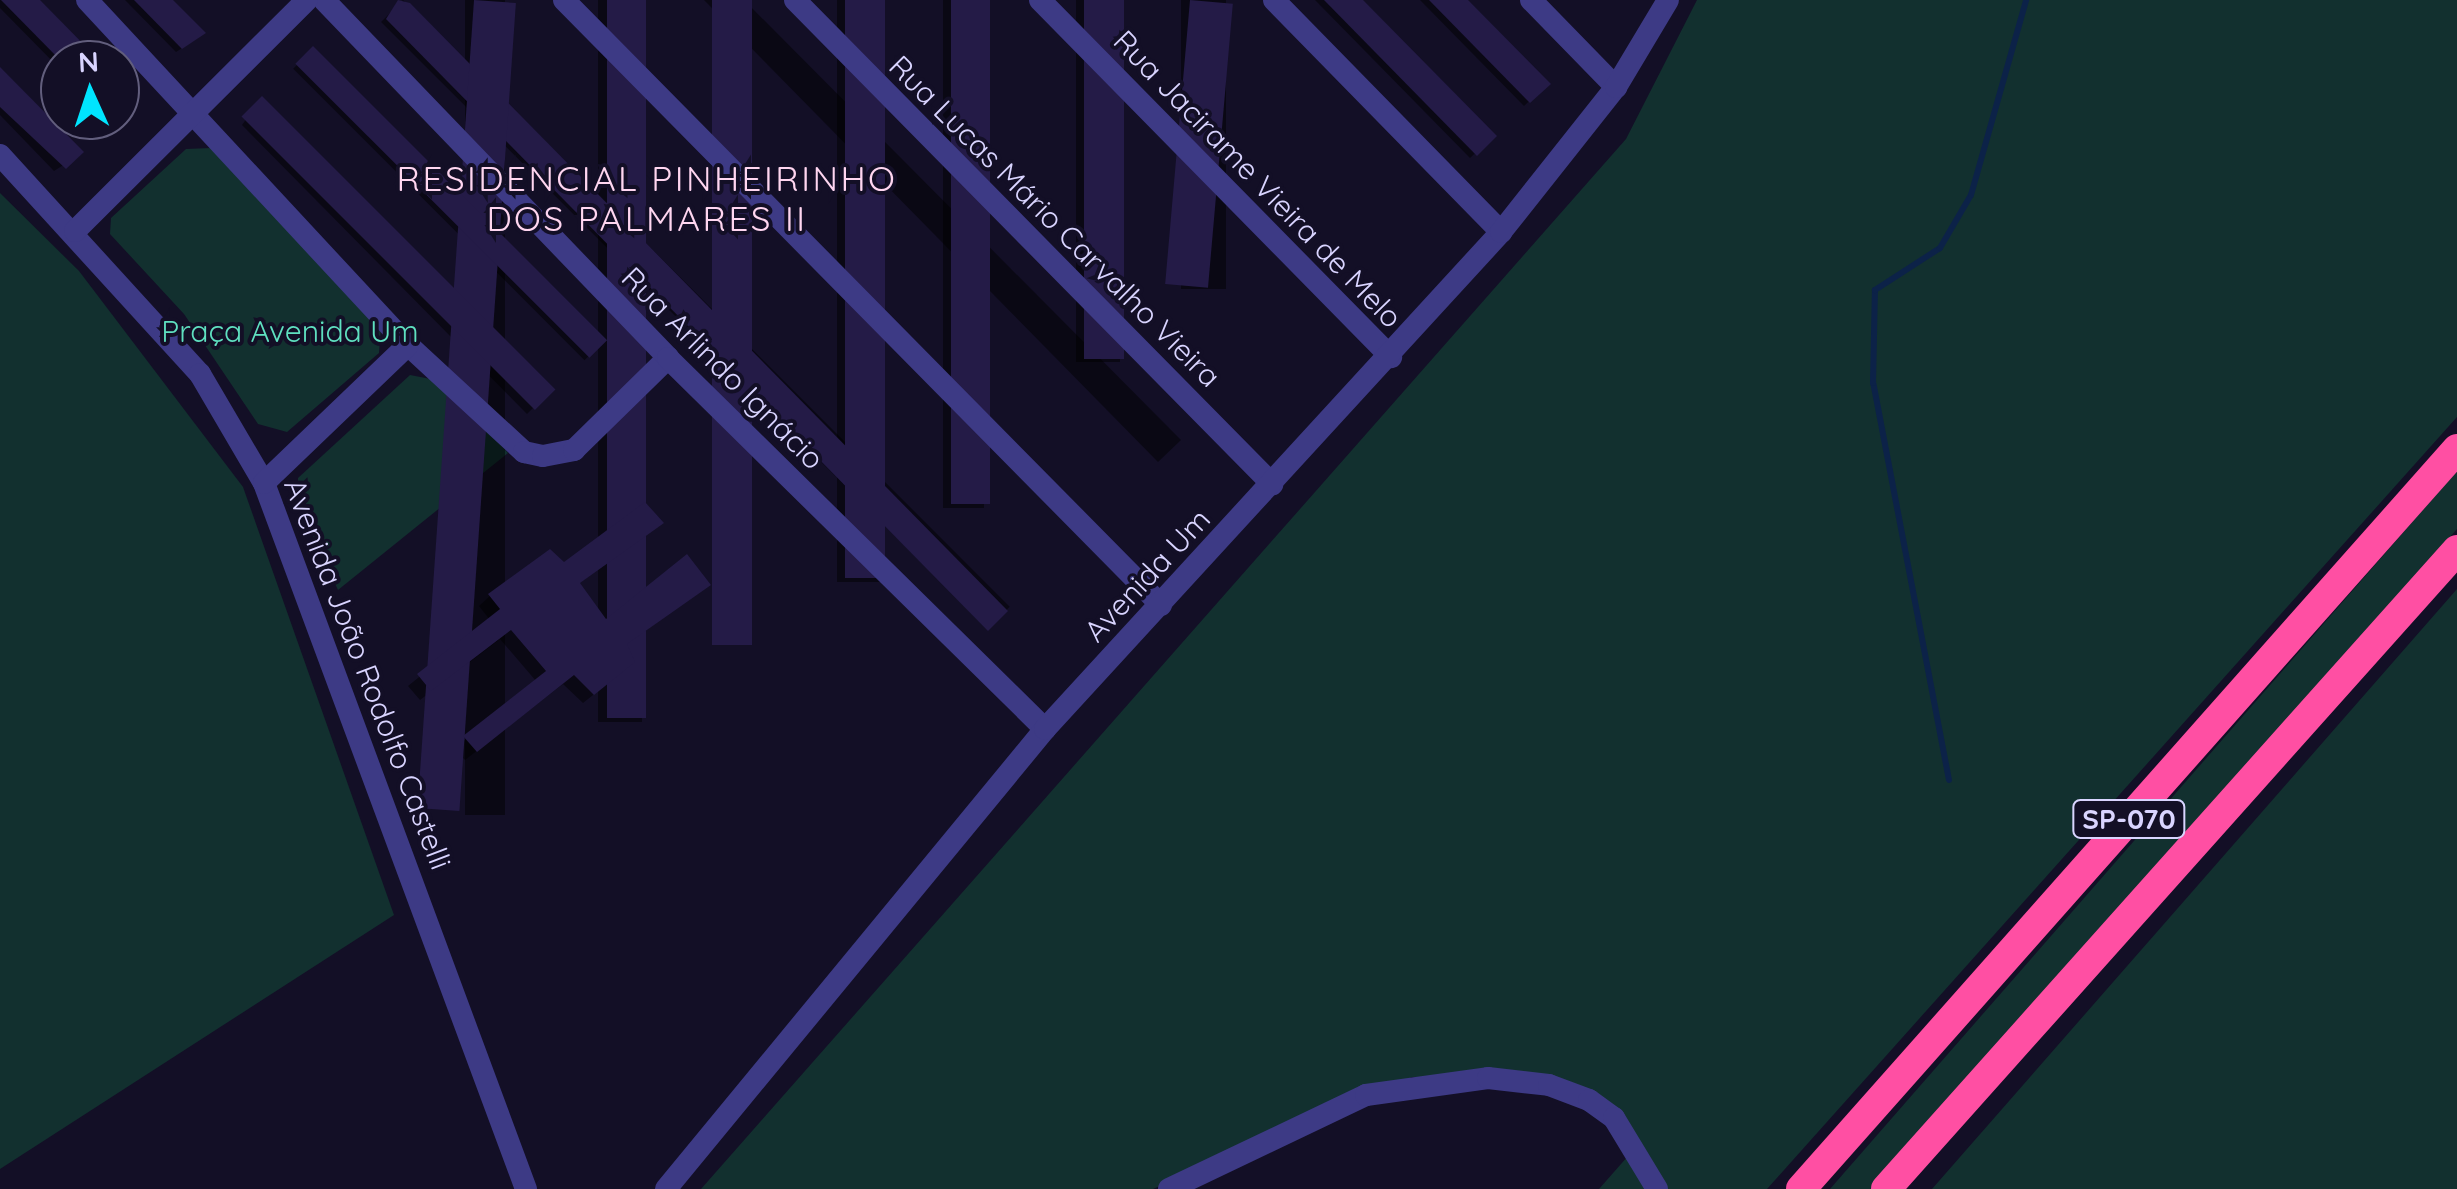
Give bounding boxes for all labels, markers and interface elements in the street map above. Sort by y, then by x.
street label: Rua Jacirame Vieira de Melo [1106,23,1410,335]
north arrow [40,40,140,140]
text: N [77,44,100,80]
street label: Rua Lucas Mário Carvalho Vieira [882,48,1228,394]
district label: RESIDENCIAL PINHEIRINHO DOS PALMARES II [397,157,897,239]
street label: Rua Arlindo Ignácio [614,259,832,477]
park label: Praça Avenida Um [161,313,419,349]
street label: Avenida João Rodolfo Castelli [277,474,459,874]
street label: Avenida Um [1076,501,1218,649]
road number: SP-070 [2072,796,2186,842]

